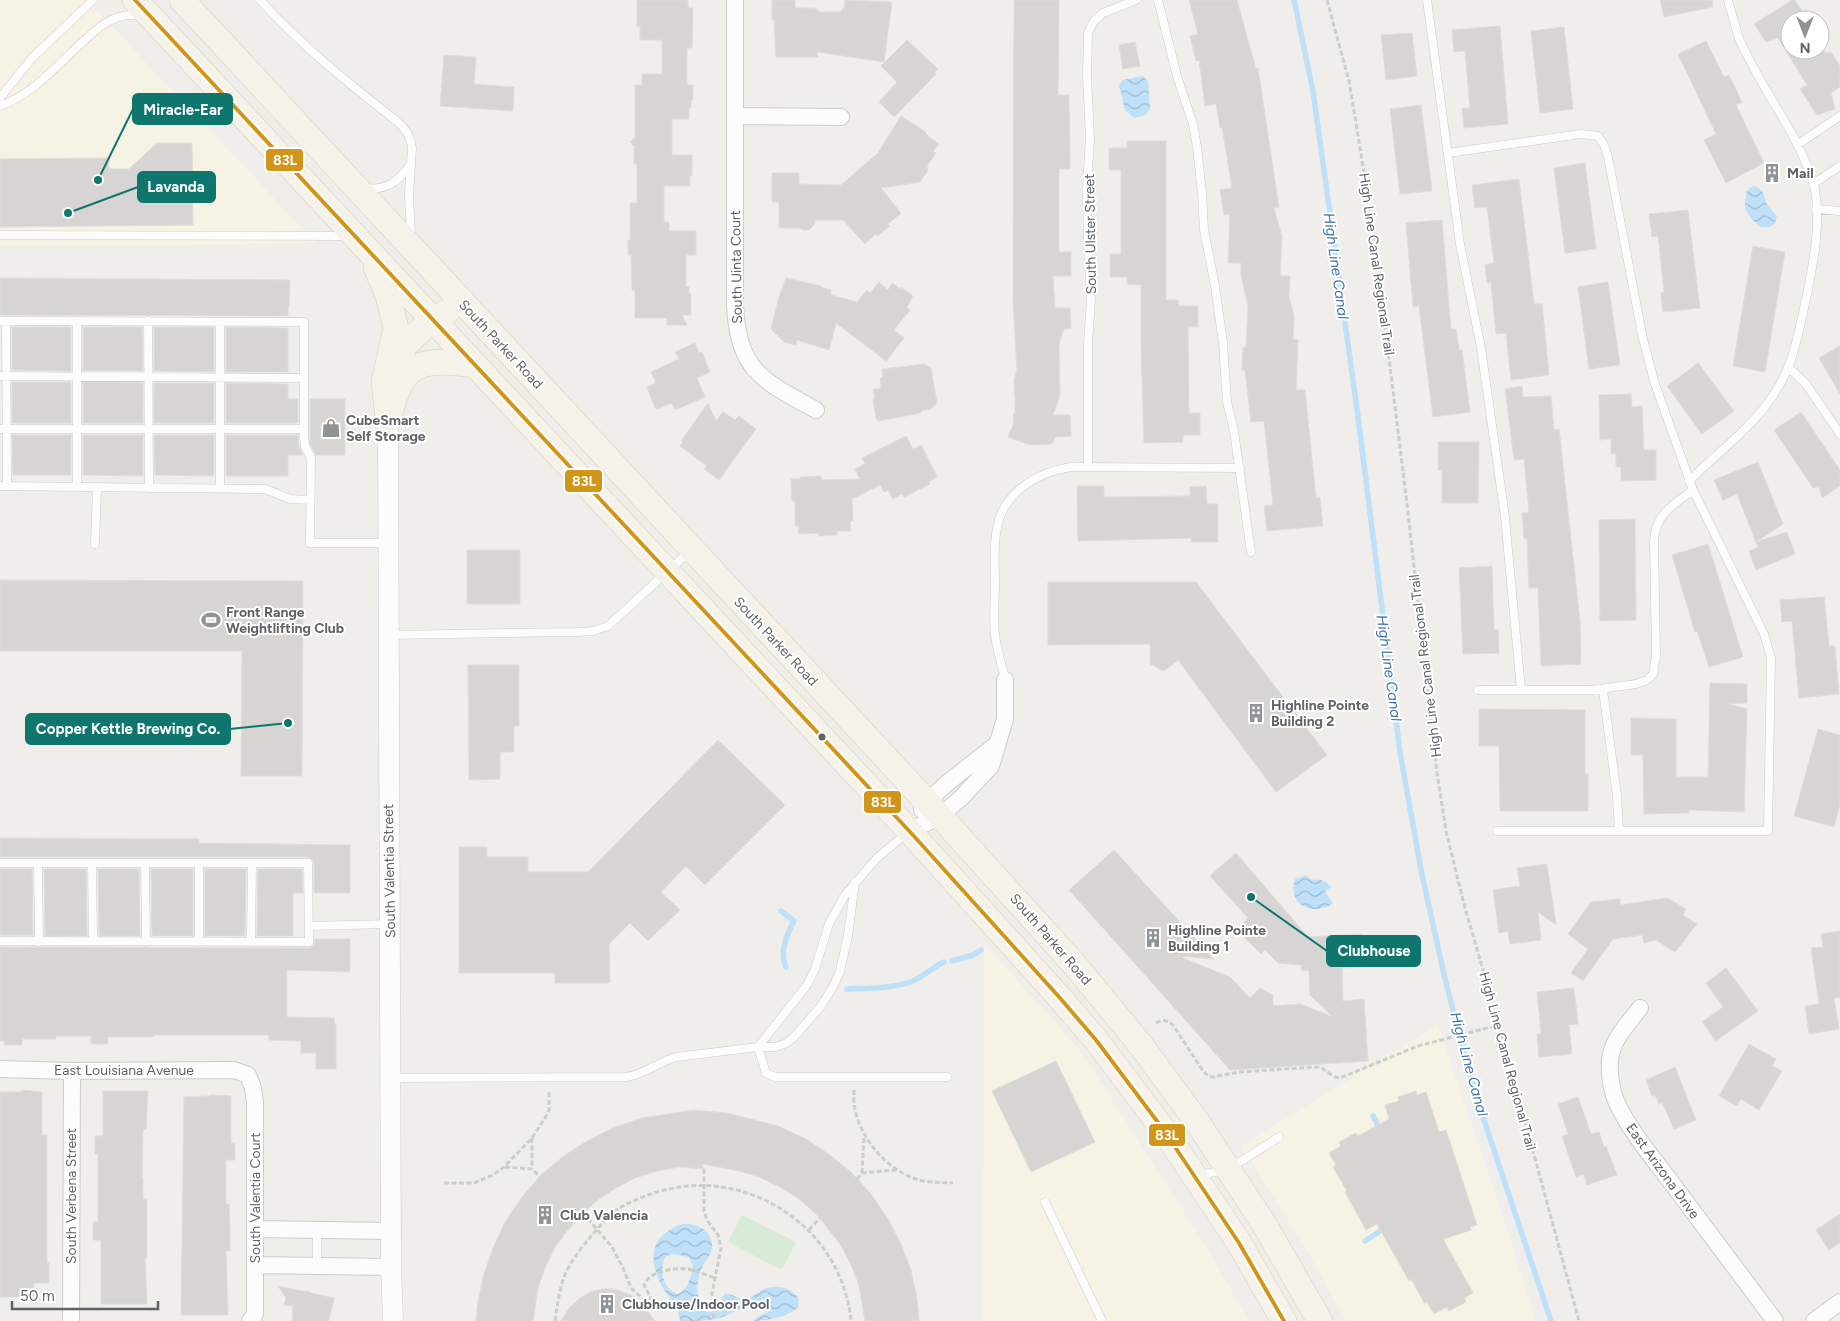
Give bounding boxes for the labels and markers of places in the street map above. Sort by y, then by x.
callout: Miracle-Ear [133,94,232,124]
building icon: Mail [1761,162,1783,184]
place label: Mail [1787,165,1814,182]
callout: Lavanda [138,172,215,202]
place label: CubeSmart Self Storage [346,412,426,445]
shop icon: CubeSmart Self Storage [320,417,342,439]
place label: Front Range Weightlifting Club [226,604,344,637]
sports icon: Front Range Weightlifting Club [200,609,222,631]
place label: Highline Pointe Building 2 [1271,697,1369,730]
building icon: Highline Pointe Building 2 [1245,702,1267,724]
callout: Copper Kettle Brewing Co. [26,714,230,744]
unlabelled marker [817,732,827,742]
place label: Highline Pointe Building 1 [1168,922,1266,955]
building icon: Highline Pointe Building 1 [1142,927,1164,949]
callout: Clubhouse [1327,936,1420,966]
building icon: Club Valencia [534,1204,556,1226]
place label: Club Valencia [560,1207,648,1224]
building icon: Clubhouse/Indoor Pool [596,1293,618,1315]
place label: Clubhouse/Indoor Pool [622,1296,770,1313]

